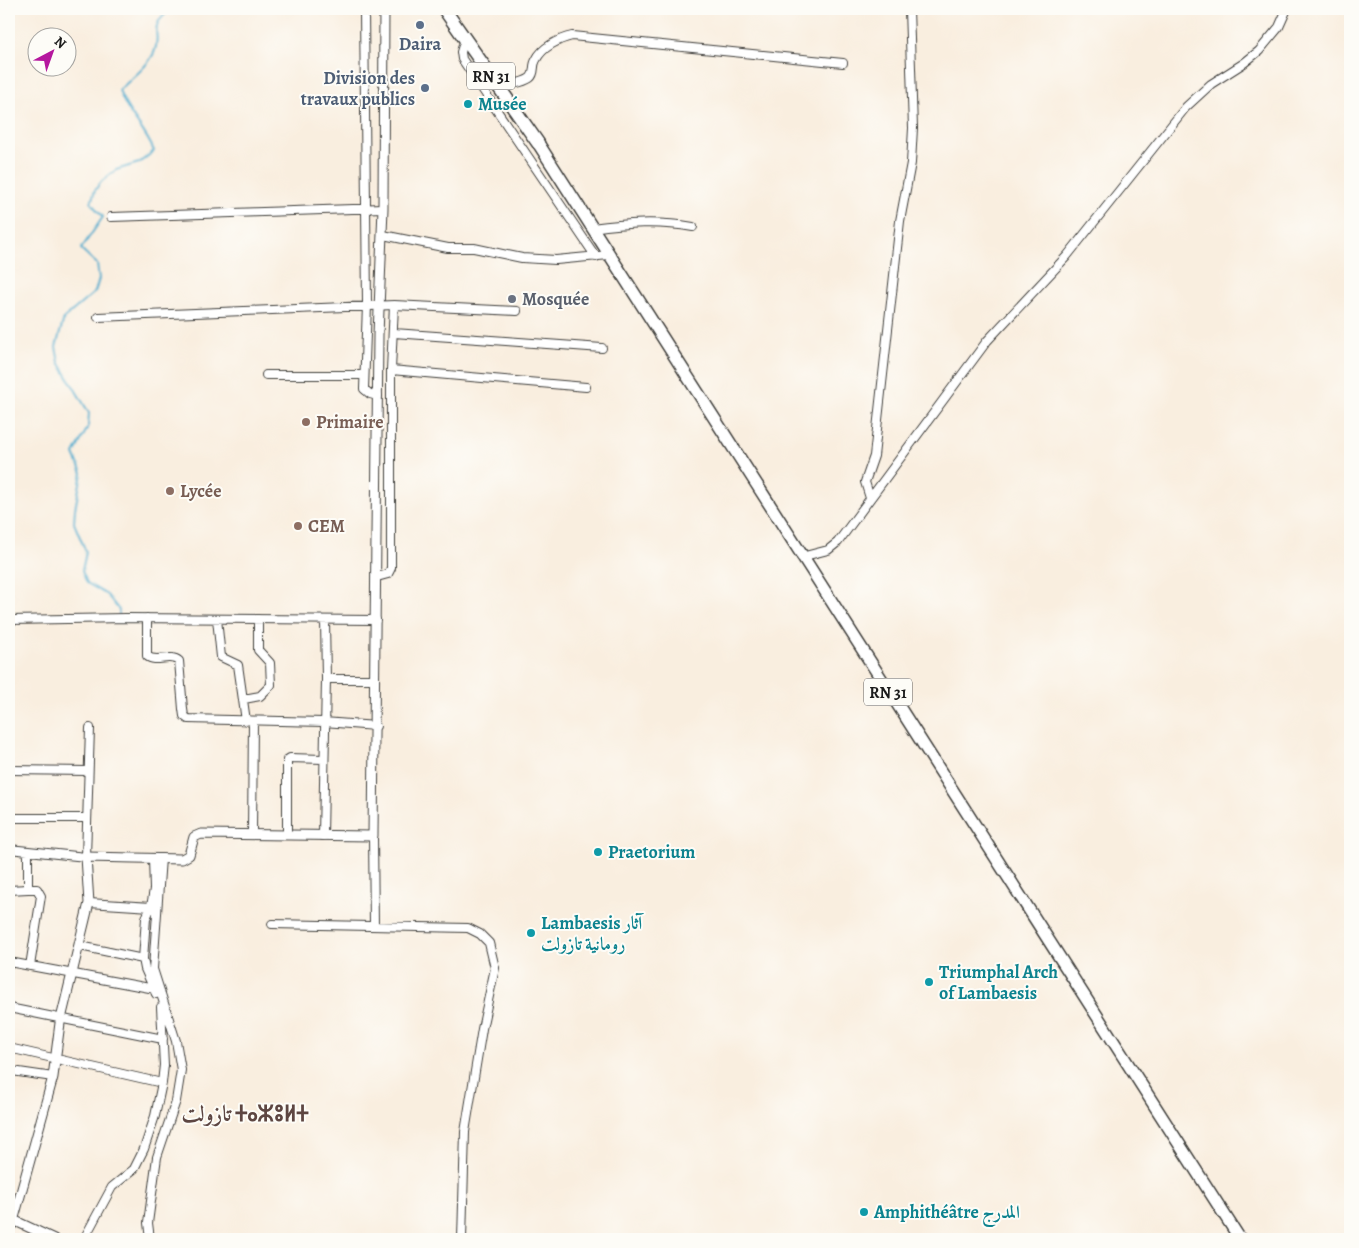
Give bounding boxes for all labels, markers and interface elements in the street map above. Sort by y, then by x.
marker: Daira [414,19,426,31]
north arrow [28,28,78,78]
text: N [50,32,70,53]
place label: Daira [399,32,441,56]
road number: RN 31 [467,62,515,90]
place label: Division des travaux publics [301,66,415,111]
marker: Division des travaux publics [419,82,431,94]
place label: Musée [478,92,527,116]
marker: Musée [462,98,474,110]
place label: Mosquée [522,287,589,311]
marker: Mosquée [506,293,518,305]
place label: Primaire [316,410,384,434]
marker: Primaire [300,416,312,428]
place label: Lycée [180,479,221,503]
marker: Lycée [164,485,176,497]
place label: CEM [308,514,345,538]
marker: CEM [292,520,304,532]
road number: RN 31 [864,679,912,706]
place label: Praetorium [608,840,695,864]
marker: Praetorium [592,846,604,858]
place label: Lambaesis آثار رومانية تازولت [541,911,644,956]
marker: Lambaesis آثار رومانية تازولت [525,927,537,939]
place label: Triumphal Arch of Lambaesis [939,960,1058,1005]
marker: Triumphal Arch of Lambaesis [923,976,935,988]
district label: تازولت ⵜⴰⵣⵓⵍⵜ [181,1099,309,1129]
place label: Amphithéâtre المدرج [873,1200,1020,1228]
marker: Amphithéâtre المدرج [858,1206,870,1218]

